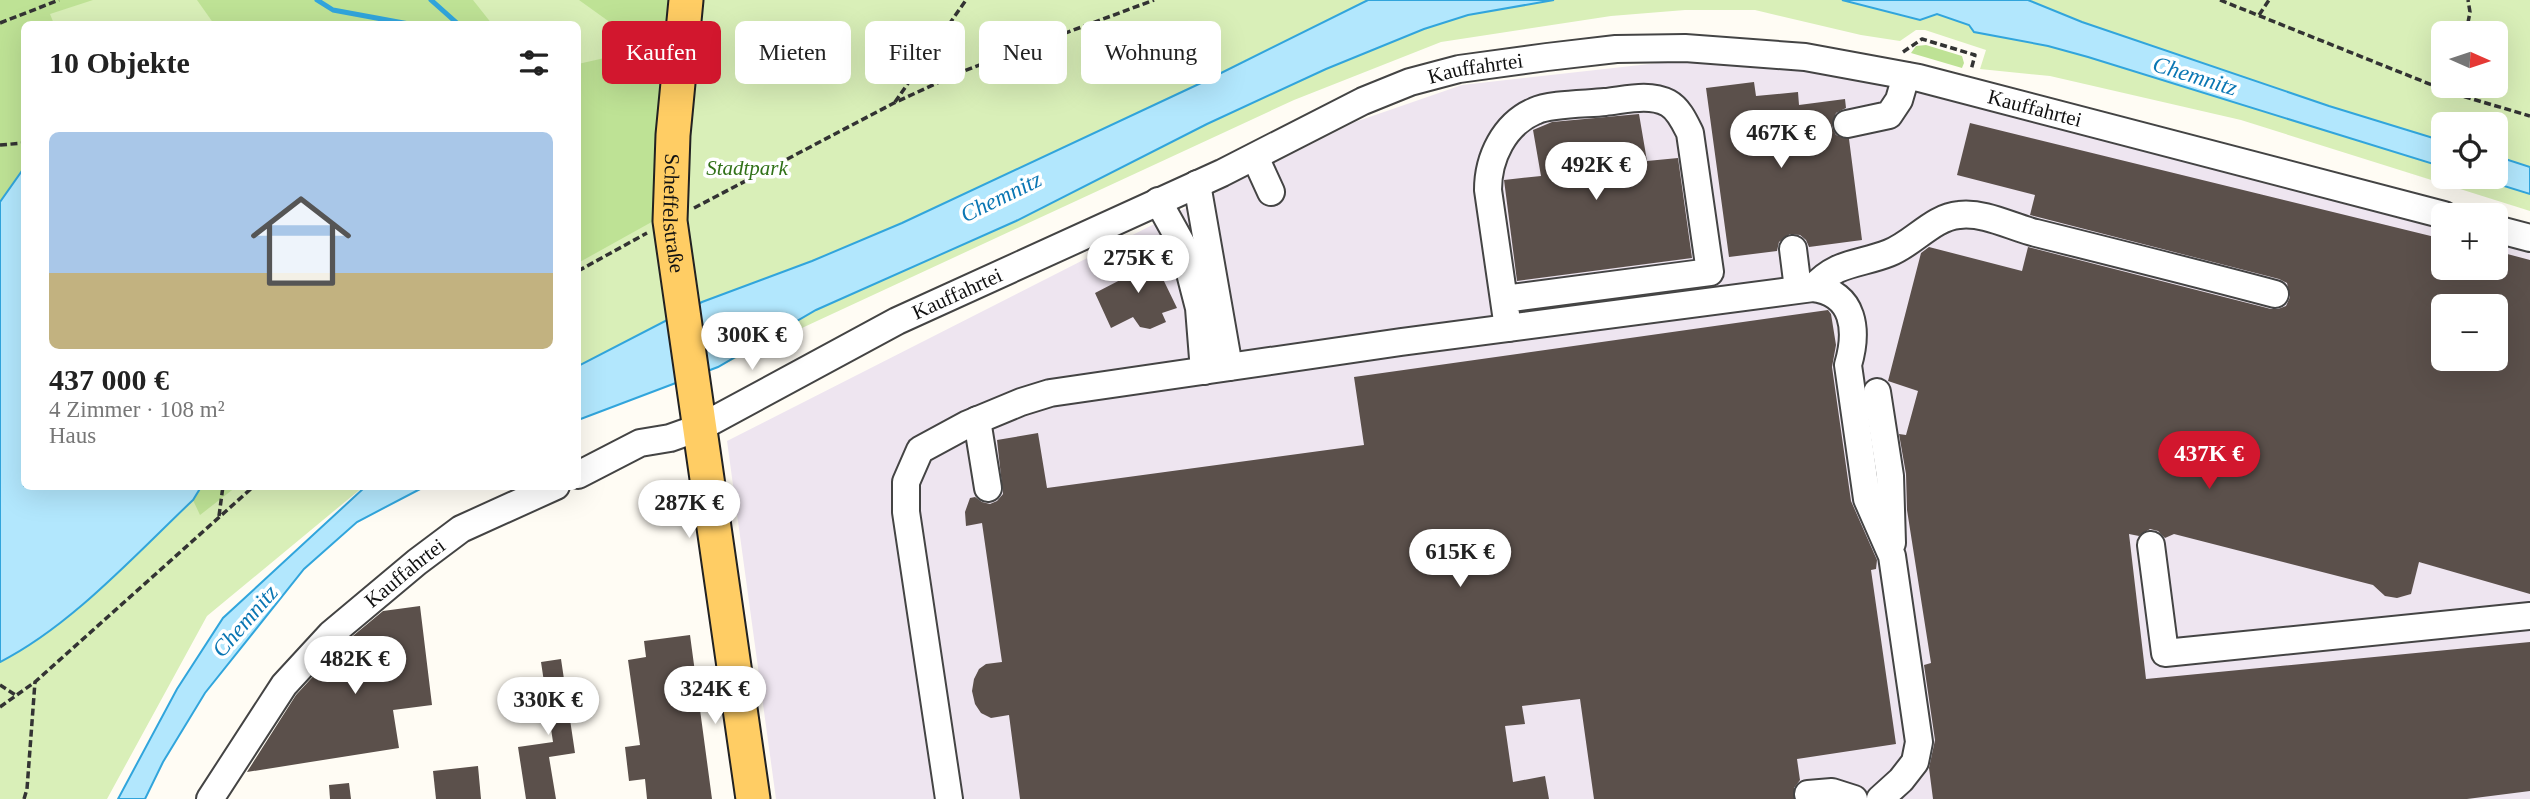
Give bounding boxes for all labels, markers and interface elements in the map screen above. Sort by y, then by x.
chip: Kaufen [602,21,721,84]
chip: Mieten [735,21,851,84]
chip: Filter [865,21,965,84]
chip: Neu [979,21,1067,84]
chip: Wohnung [1081,21,1221,84]
north arrow [2431,21,2508,98]
map controls [2431,21,2508,371]
icon: filters [515,44,553,82]
text: 10 Objekte [49,46,190,79]
street label: Kauffahrtei [1425,48,1525,89]
water label: Chemnitz [2150,51,2240,101]
street label: Kauffahrtei [1985,84,2085,132]
pin: 467K € [1724,110,1838,170]
button: locate [2431,112,2508,189]
text: 467K € [1746,120,1816,145]
pin: 492K € [1539,142,1653,202]
text: 492K € [1561,152,1631,177]
street label: Scheffelstraße [658,153,689,274]
park label: Stadtpark [706,156,789,180]
water label: Chemnitz [956,167,1046,227]
icon: home [238,178,364,304]
button: + [2431,203,2508,280]
pin: 275K € [1081,236,1195,295]
text: 275K € [1103,245,1173,270]
street label: Kauffahrtei [908,263,1006,325]
button: − [2431,294,2508,371]
pin: 300K € [695,312,809,372]
text: 300K € [717,322,787,347]
text: 437 000 € [49,363,169,396]
text: 4 Zimmer · 108 m² [49,397,225,422]
text: Haus [49,423,96,448]
pin: 437K € [2152,432,2266,491]
text: 437K € [2174,441,2244,466]
pin: 287K € [632,480,746,540]
text: 287K € [654,490,724,515]
pin: 615K € [1403,530,1517,589]
street label: Kauffahrtei [360,533,450,613]
text: 615K € [1425,539,1495,564]
water label: Chemnitz [207,580,283,662]
pin: 482K € [298,636,412,696]
text: 482K € [320,646,390,671]
pin: 324K € [658,666,772,726]
text: 324K € [680,676,750,701]
pin: 330K € [491,678,605,737]
text: 330K € [513,687,583,712]

